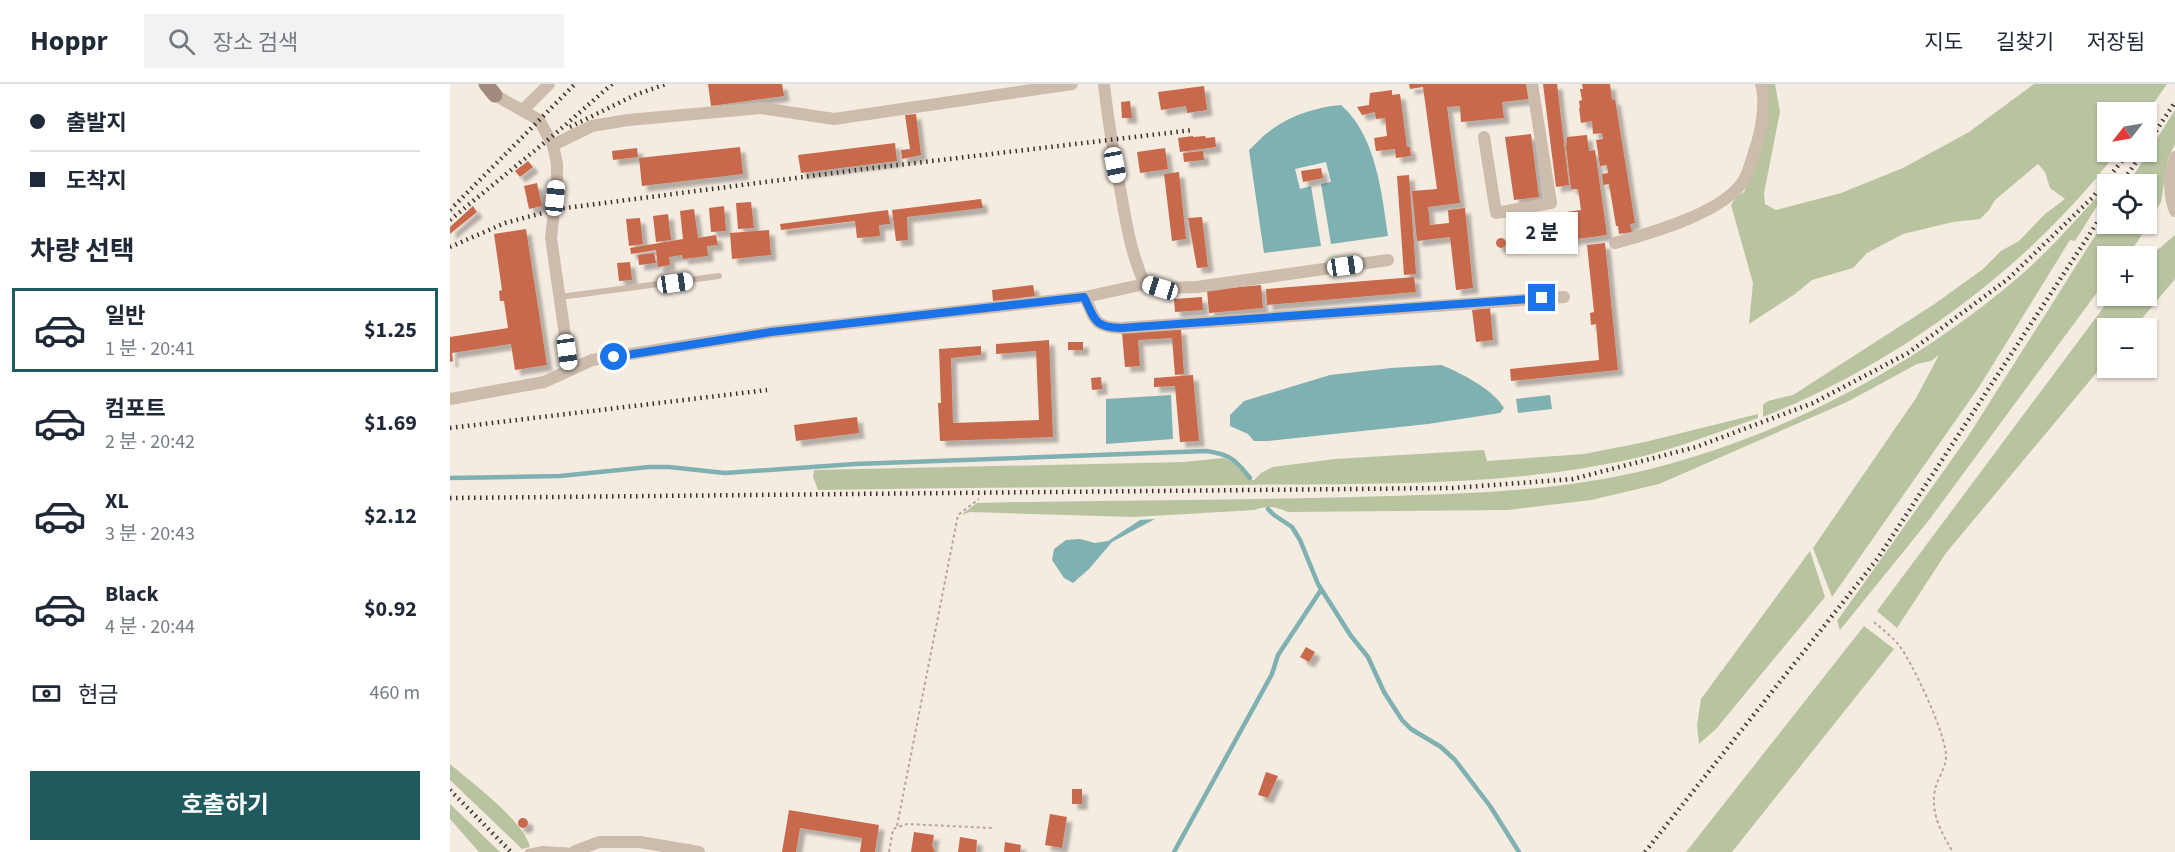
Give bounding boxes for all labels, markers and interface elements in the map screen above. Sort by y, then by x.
search box [144,14,564,68]
text: Hoppr [30,21,108,61]
icon: search [165,25,198,58]
text: 장소 검색 [213,27,298,59]
text: 지도 [1924,27,1963,57]
text: 길찾기 [1996,27,2054,57]
text: 저장됨 [2087,27,2145,57]
north arrow [2097,102,2157,162]
map controls [2097,102,2157,378]
text: 출발지 [66,107,127,139]
car [1103,146,1127,184]
text: 도착지 [66,165,127,197]
button: locate [2097,174,2157,234]
car [544,179,566,217]
callout: 2 분 [1506,211,1578,253]
text: 2 분 [1526,219,1558,247]
text: 차량 선택 [30,232,135,271]
button: + [2097,246,2157,306]
car [1326,255,1364,277]
car [656,272,694,294]
car [1140,274,1180,302]
route end [1528,284,1555,311]
text: 일반 [105,300,145,332]
icon: car [33,303,87,357]
text: $1.25 [364,314,417,346]
button: − [2097,318,2157,378]
car [556,333,578,371]
text: 1 분 · 20:41 [105,335,195,363]
route start [600,343,627,370]
text: 컴포트 [105,393,166,425]
icon: car [33,396,87,450]
text: $1.69 [364,407,417,439]
text: 2 분 · 20:42 [105,428,195,456]
text: XL [105,485,129,517]
icon: car [33,489,87,543]
text: $2.12 [364,500,417,532]
text: 3 분 · 20:43 [105,520,195,548]
text: Black [105,578,159,610]
icon: car [33,582,87,636]
text: $0.92 [364,593,417,625]
text: 4 분 · 20:44 [105,613,195,641]
icon: cash [30,677,63,710]
text: 현금 [78,679,118,711]
text: 460 m [370,679,420,707]
button: 호출하기 [30,771,420,840]

